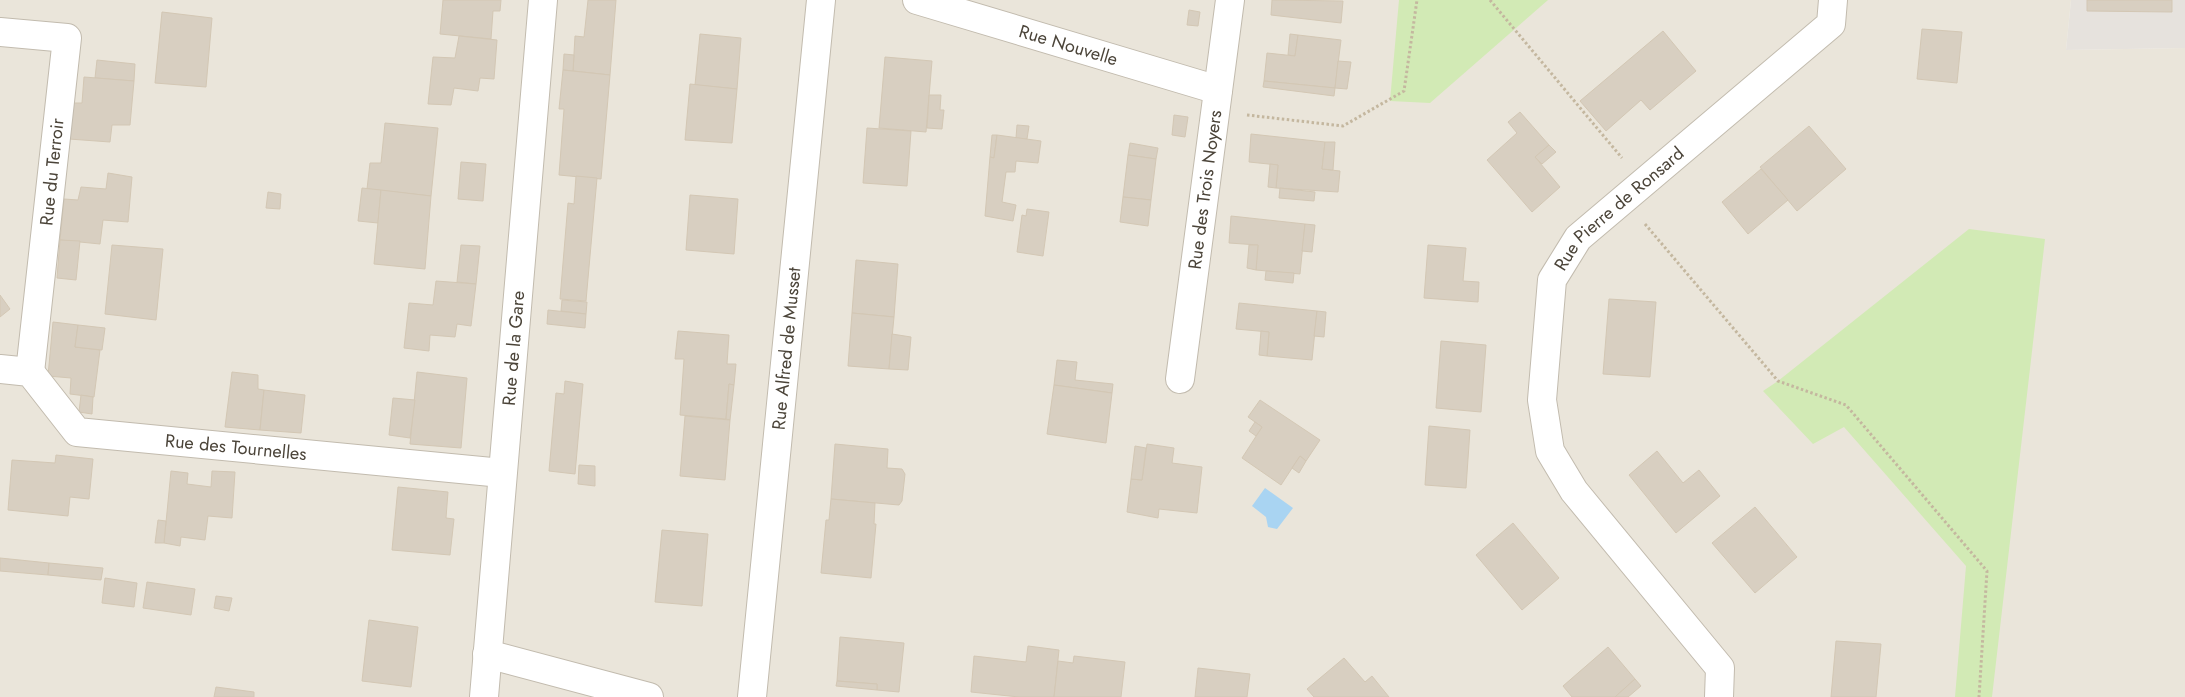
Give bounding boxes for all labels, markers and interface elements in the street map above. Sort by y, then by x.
street label: Rue Nouvelle [1016,18,1121,72]
street label: Rue des Trois Noyers [1182,108,1228,271]
street label: Rue du Terroir [33,116,71,227]
street label: Rue Pierre de Ronsard [1548,141,1690,276]
street label: Rue Alfred de Musset [765,265,808,431]
street label: Rue de la Gare [496,290,531,407]
street label: Rue des Tournelles [164,428,308,467]

